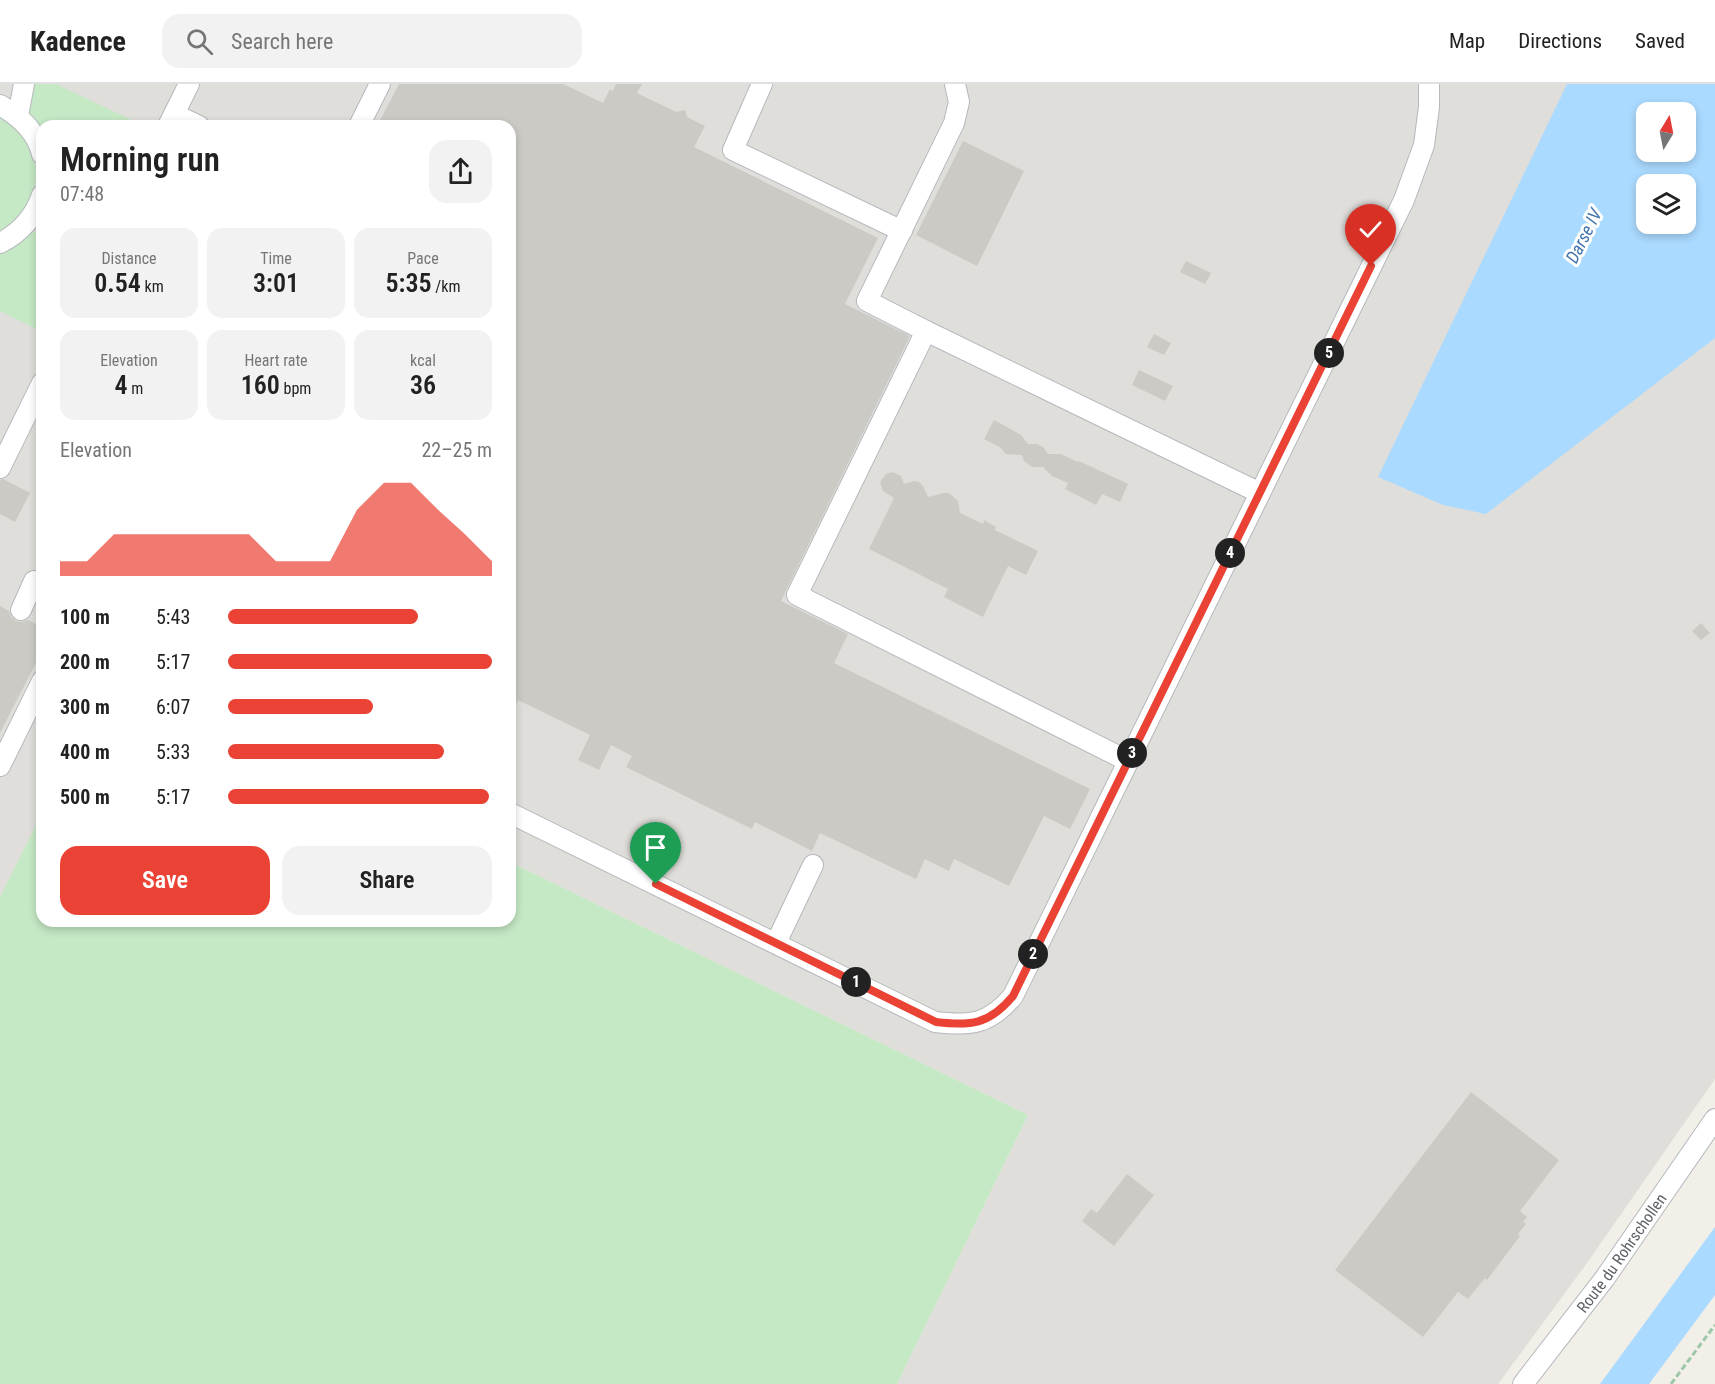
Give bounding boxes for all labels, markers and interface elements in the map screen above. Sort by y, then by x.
search box [162,14,582,68]
text: Kadence [30,25,126,58]
icon: search [183,25,216,58]
text: Search here [231,29,333,54]
text: Map [1449,29,1485,53]
text: Directions [1518,29,1602,53]
text: Saved [1635,29,1685,53]
north arrow [1636,102,1696,162]
map controls [1636,102,1696,234]
text: Morning run [60,140,220,179]
button: share [429,140,492,203]
button: layers [1636,174,1696,234]
text: 07:48 [60,182,104,206]
pin [1345,204,1396,266]
water label: Darse IV [1561,204,1607,266]
icon: check [1354,213,1387,246]
text: Distance [101,249,157,268]
text: Time [260,249,292,268]
text: Pace [407,249,439,268]
text: 0.54 [94,268,141,298]
text: 3:01 [253,268,299,298]
text: 5:35 [386,268,432,298]
text: km [141,277,164,296]
text: /km [432,277,460,296]
pin: 5 [1314,338,1344,368]
text: 5 [1325,343,1333,362]
text: Elevation [100,351,158,370]
text: Heart rate [244,351,308,370]
text: kcal [410,351,436,370]
text: 4 [115,370,128,400]
text: 160 [241,370,280,400]
text: 36 [410,370,436,400]
text: m [128,379,143,398]
text: bpm [280,379,311,398]
text: Elevation [60,438,132,462]
text: 22–25 m [421,438,492,462]
pin: 4 [1215,538,1245,568]
text: 4 [1226,543,1234,562]
text: 100 m [60,605,110,629]
text: 5:43 [156,605,190,629]
text: 200 m [60,650,110,674]
text: 5:17 [156,650,190,674]
text: 300 m [60,695,110,719]
text: 6:07 [156,695,190,719]
pin: 3 [1117,738,1147,768]
text: 400 m [60,740,110,764]
text: 5:33 [156,740,190,764]
text: 3 [1128,743,1136,762]
text: 500 m [60,785,110,809]
text: 5:17 [156,785,190,809]
pin [630,822,681,884]
icon: arrive [639,831,672,864]
button: Save [60,846,270,915]
button: Share [282,846,492,915]
pin: 2 [1018,939,1048,969]
text: 2 [1029,944,1037,963]
pin: 1 [841,967,871,997]
text: 1 [852,972,860,991]
street label: Route du Rohrschollen [1573,1190,1671,1316]

